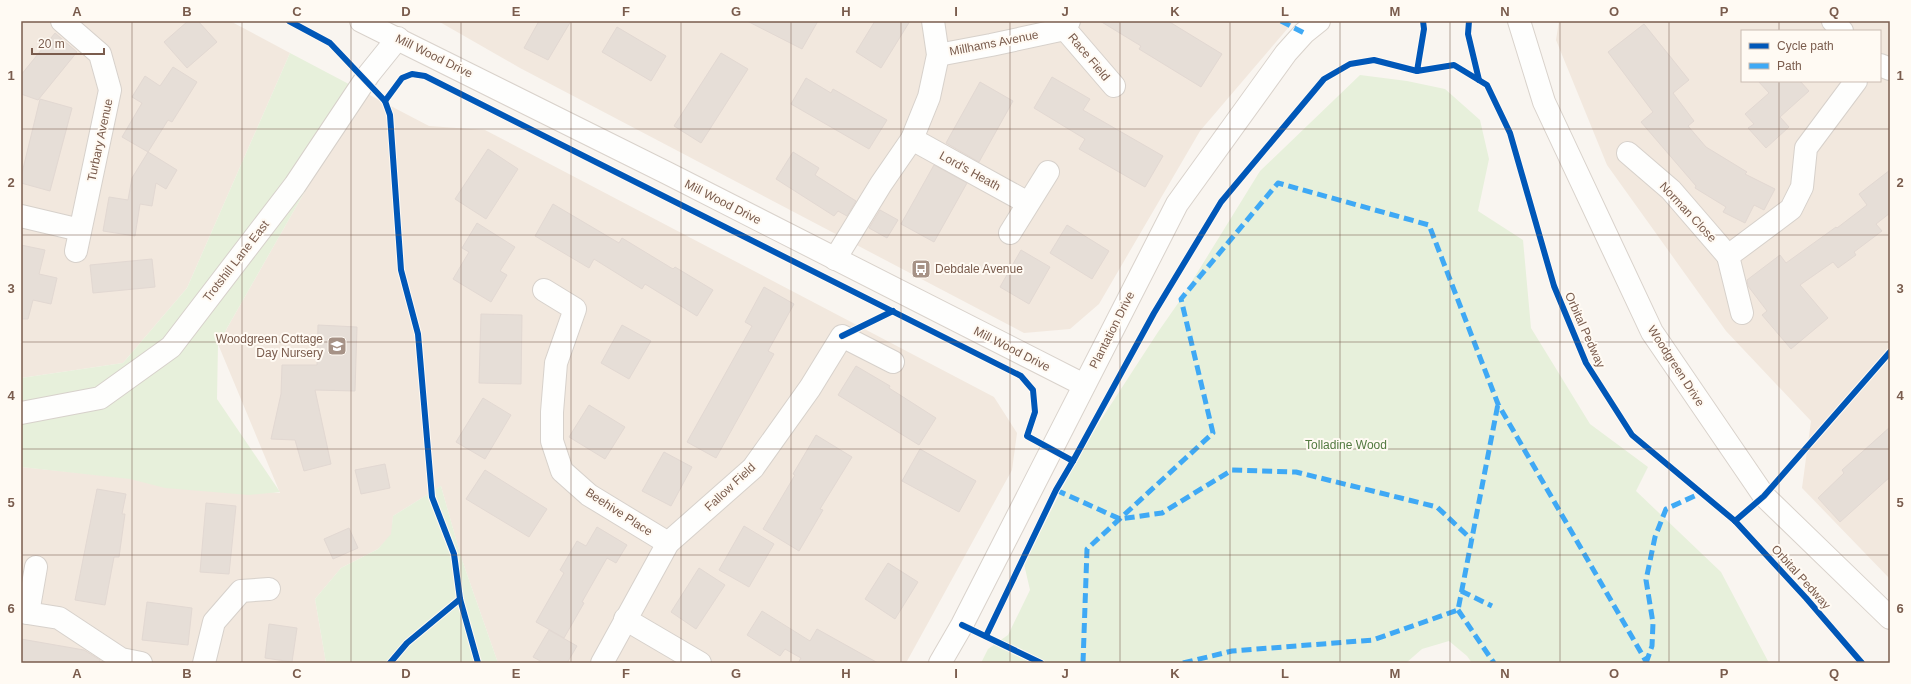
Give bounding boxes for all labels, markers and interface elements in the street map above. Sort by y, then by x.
text: A [72,4,82,19]
text: B [182,4,192,19]
text: C [292,4,302,19]
text: D [401,4,411,19]
text: E [512,4,521,19]
text: F [622,4,630,19]
text: G [731,4,741,19]
text: H [841,4,851,19]
text: I [954,4,958,19]
text: J [1061,4,1069,19]
text: K [1170,4,1180,19]
text: L [1281,4,1289,19]
text: M [1390,4,1400,19]
text: N [1500,4,1510,19]
text: O [1609,4,1619,19]
text: P [1720,4,1729,19]
text: Q [1829,4,1839,19]
street label: Millhams Avenue [948,27,1040,59]
scale bar [32,30,104,56]
legend [1741,30,1881,82]
street label: Mill Wood Drive [393,31,475,81]
street label: Race Field [1065,31,1113,83]
text: 20 m [38,37,65,51]
text: Cycle path [1777,39,1834,53]
text: Path [1777,59,1802,73]
text: 1 [7,68,15,83]
text: 1 [1896,68,1904,83]
street label: Turbary Avenue [84,97,116,183]
street label: Lord's Heath [937,148,1003,194]
text: 2 [7,175,15,190]
text: 2 [1896,175,1904,190]
street label: Mill Wood Drive [682,177,764,227]
street label: Norman Close [1657,179,1719,245]
street label: Trotshill Lane East [200,217,272,304]
bus stop icon: Debdale Avenue [910,258,932,280]
place label: Debdale Avenue [935,262,1023,276]
text: 3 [7,281,15,296]
text: 3 [1896,281,1904,296]
street label: Plantation Drive [1087,289,1138,371]
street label: Orbital Pedway [1562,290,1608,370]
street label: Woodgreen Drive [1645,323,1707,409]
street label: Mill Wood Drive [971,324,1053,374]
place label: Woodgreen Cottage Day Nursery [216,332,323,360]
school or university icon: Woodgreen Cottage Day Nursery [326,335,348,357]
text: 4 [7,388,15,403]
text: 4 [1896,388,1904,403]
park label: Tolladine Wood [1305,438,1387,452]
street label: Fallow Field [702,460,758,514]
street label: Beehive Place [583,485,655,539]
text: 5 [7,495,15,510]
text: 5 [1896,495,1904,510]
street label: Orbital Pedway [1769,542,1833,612]
text: 6 [7,601,15,616]
text: 6 [1896,601,1904,616]
text: A [72,666,82,681]
text: B [182,666,192,681]
text: C [292,666,302,681]
text: D [401,666,411,681]
text: E [512,666,521,681]
text: F [622,666,630,681]
text: G [731,666,741,681]
text: H [841,666,851,681]
text: I [954,666,958,681]
text: J [1061,666,1069,681]
text: K [1170,666,1180,681]
text: L [1281,666,1289,681]
text: M [1390,666,1400,681]
text: N [1500,666,1510,681]
text: O [1609,666,1619,681]
text: P [1720,666,1729,681]
text: Q [1829,666,1839,681]

